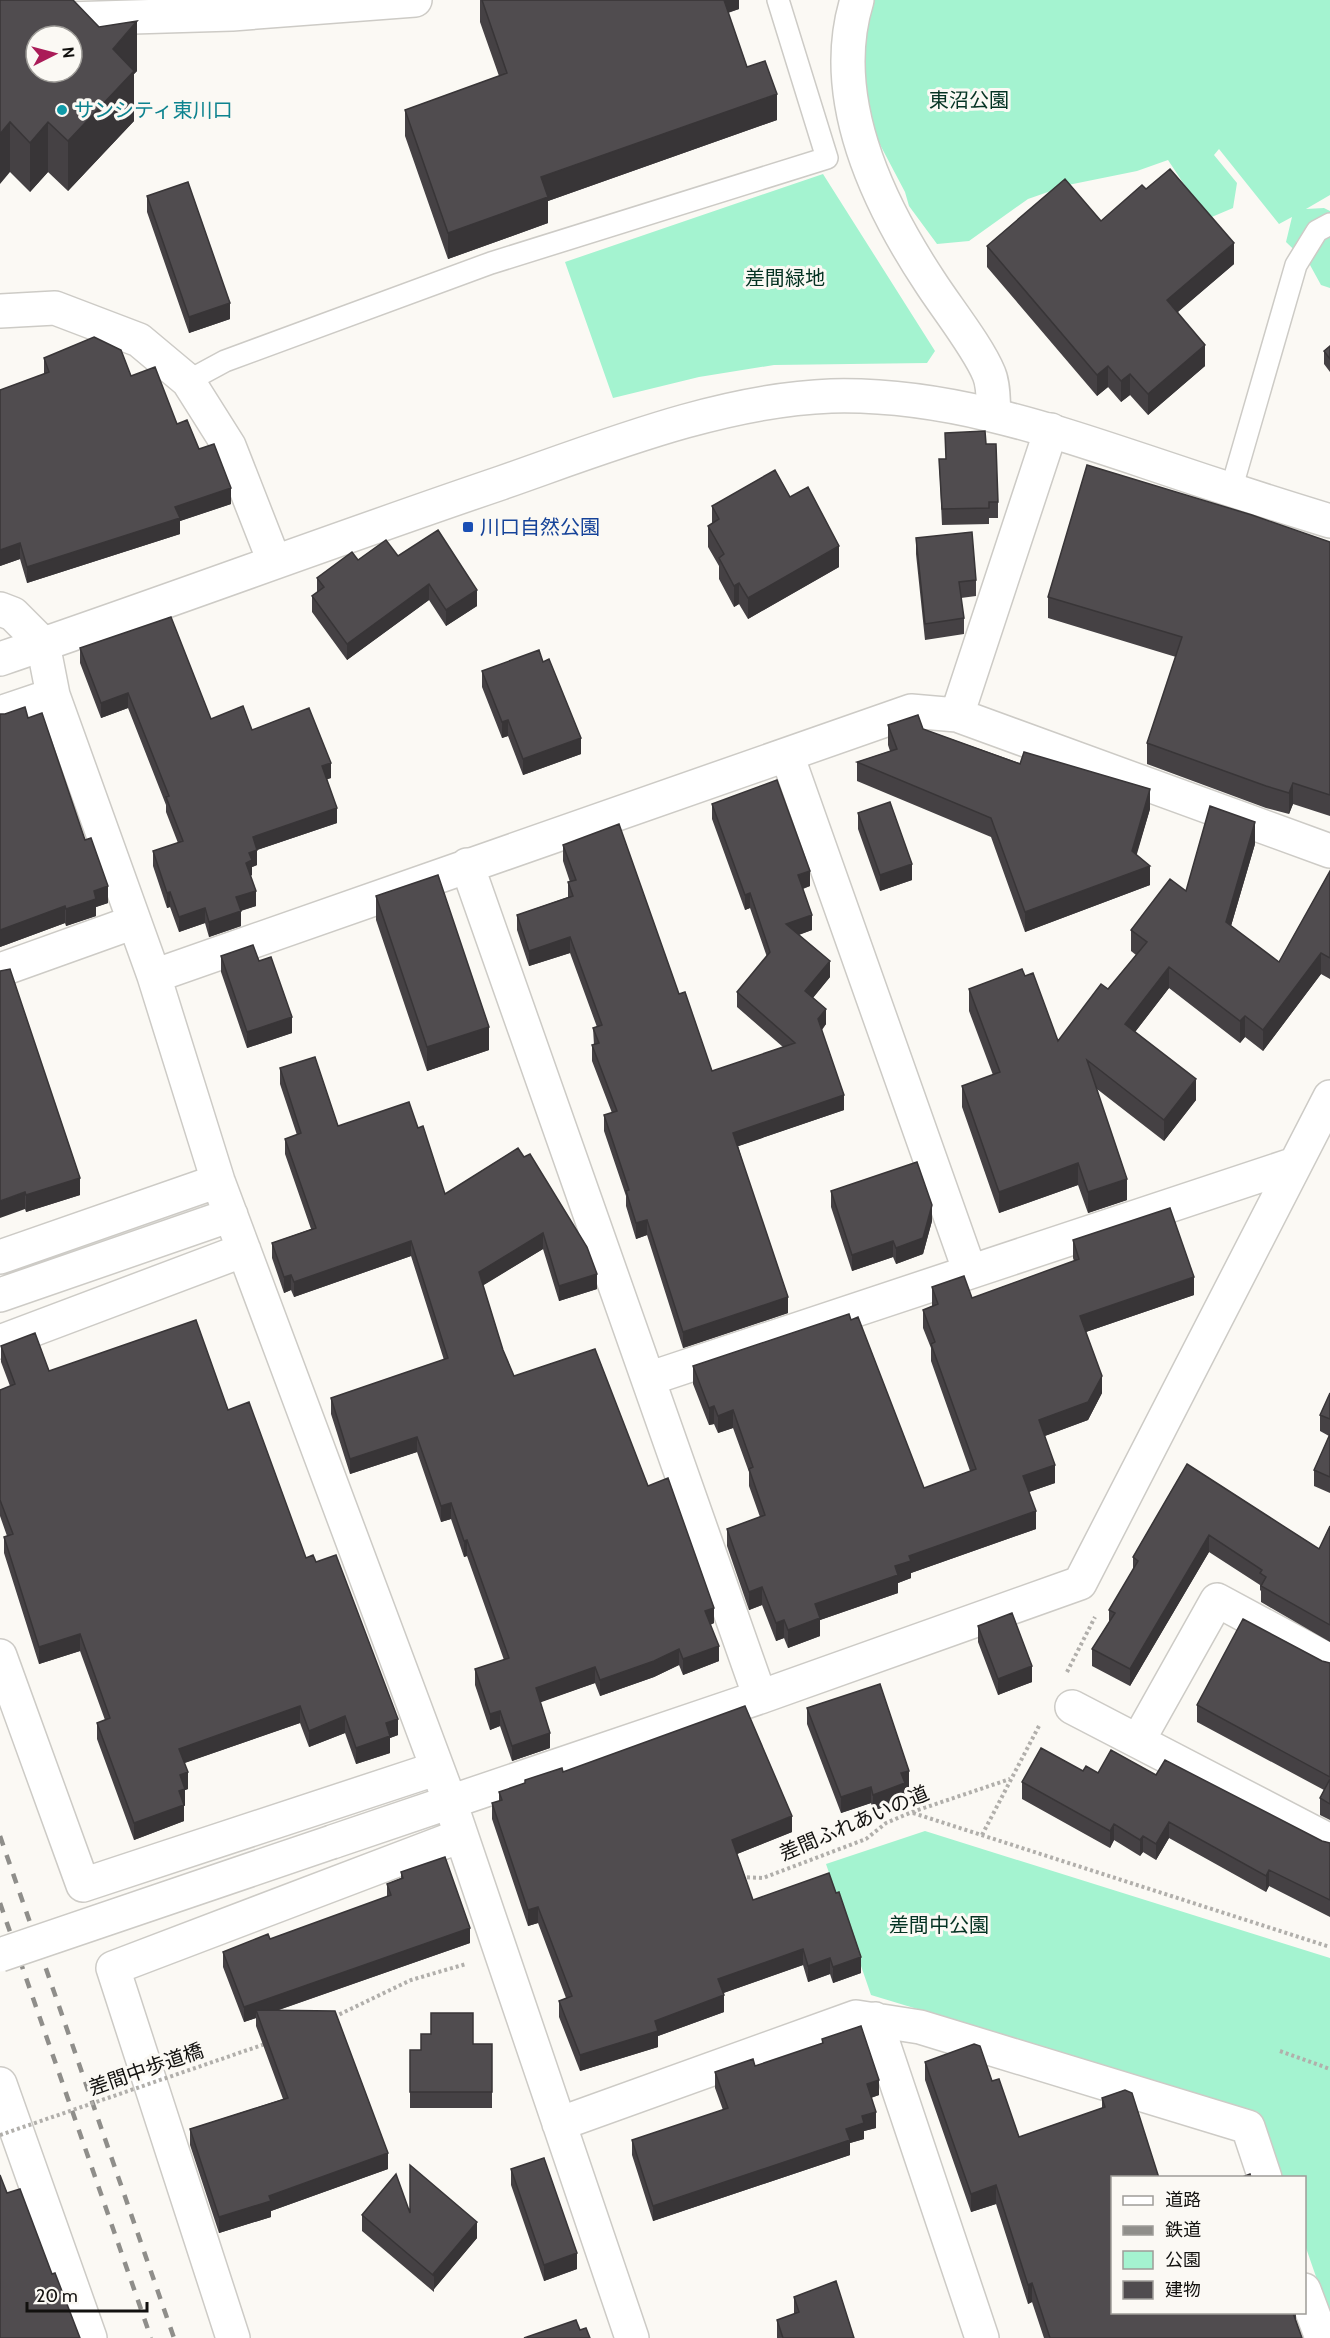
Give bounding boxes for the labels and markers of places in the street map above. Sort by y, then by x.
place label: サンシティ東川口 [74,98,233,122]
marker: サンシティ東川口 [55,103,69,117]
place label: 川口自然公園 [480,515,600,539]
marker: 川口自然公園 [461,520,475,534]

